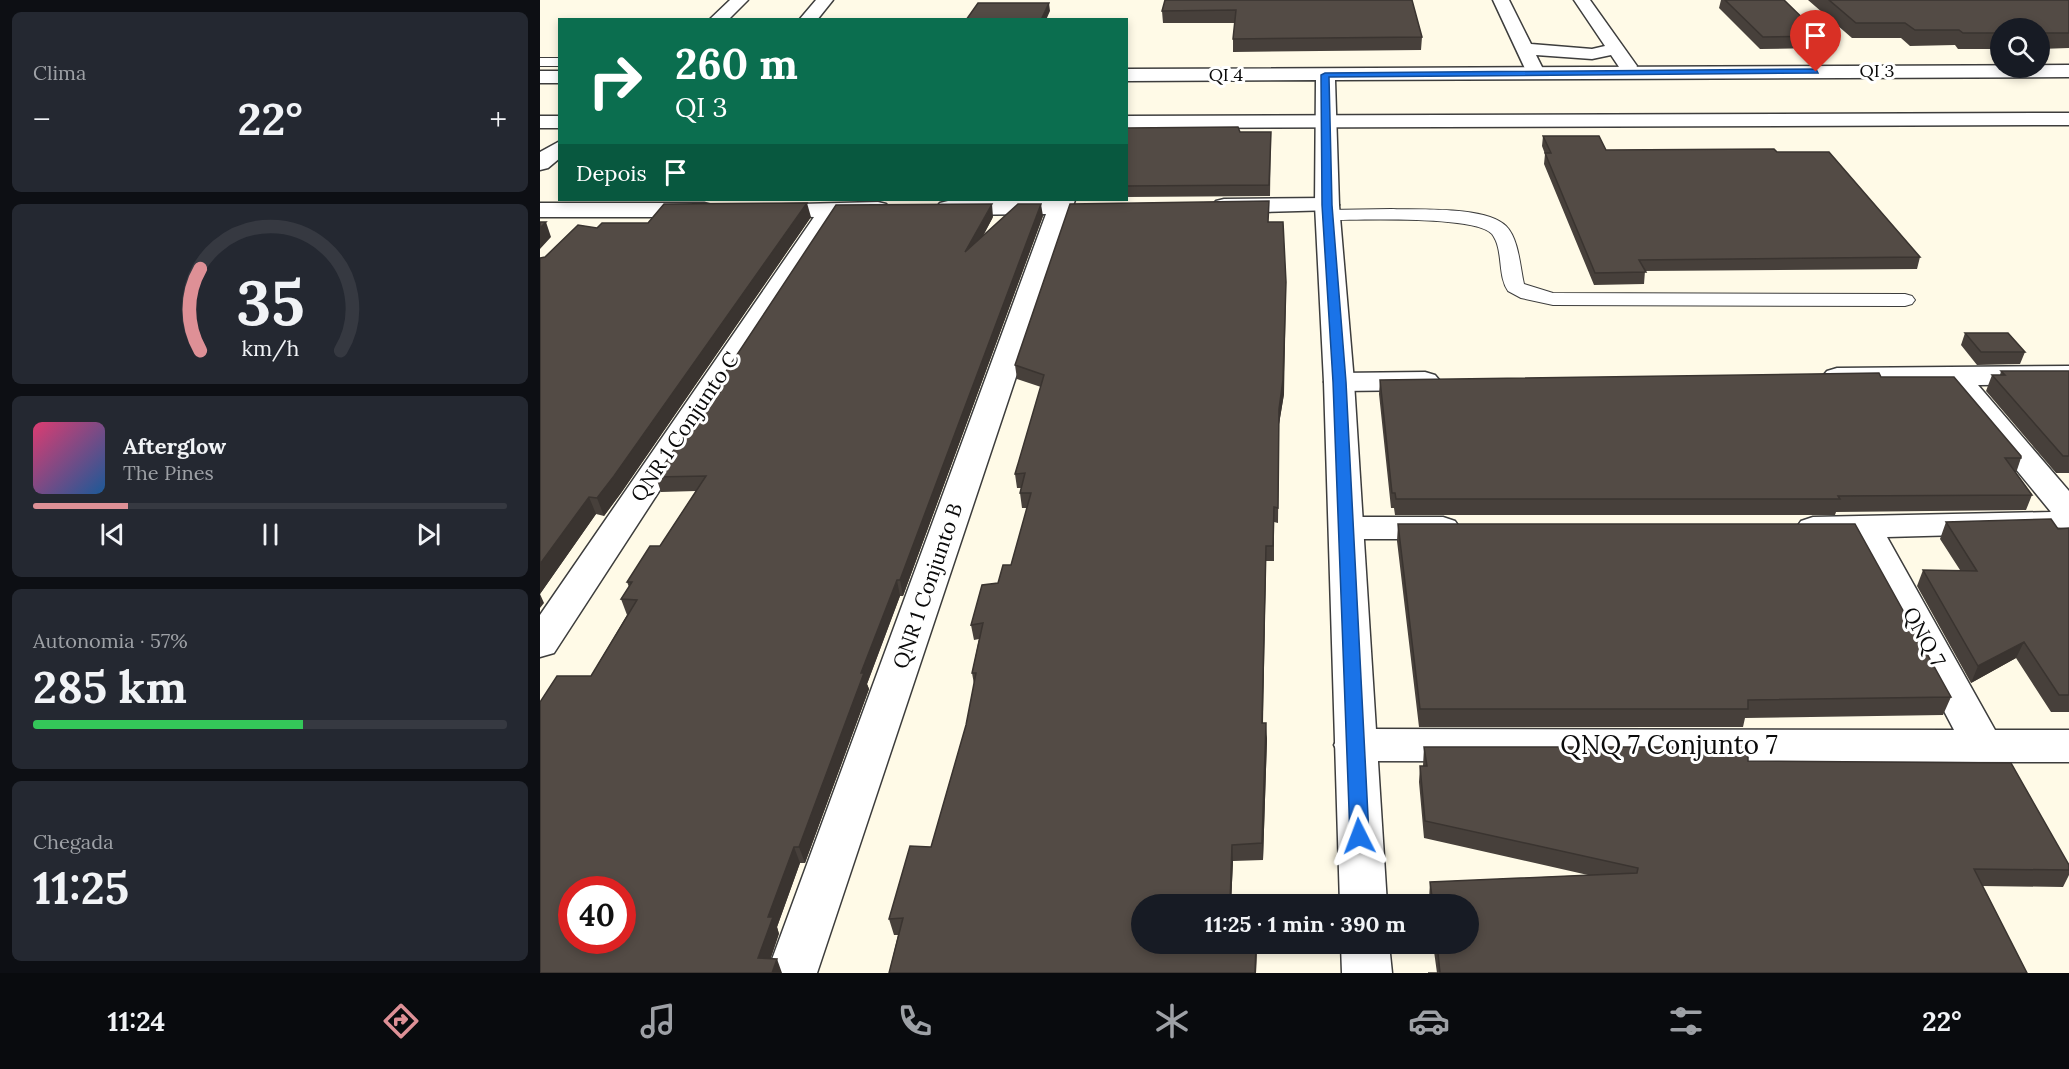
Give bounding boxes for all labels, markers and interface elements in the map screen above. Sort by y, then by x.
pin [1790,10,1841,72]
map controls [1990,18,2050,78]
button: search [1990,18,2050,78]
icon: arrive [1799,19,1832,52]
text: 260 m [675,37,798,91]
icon: right [576,42,654,120]
street label: QI 3 [1860,59,1894,82]
text: Clima [33,60,86,85]
street label: QI 4 [1209,63,1244,86]
text: 22° [237,90,303,147]
text: QI 3 [675,90,727,124]
text: − [33,98,51,140]
text: + [489,98,507,140]
icon: arrive [659,156,692,189]
text: Depois [576,159,647,187]
text: 35 [236,262,304,342]
text: km/h [241,335,299,363]
street label: QNR 1 Conjunto C [624,346,745,507]
text: Afterglow [123,432,226,460]
text: The Pines [123,460,214,485]
street label: QNR 1 Conjunto B [887,499,969,672]
icon: previous [96,518,129,551]
icon: pause [254,518,287,551]
icon: next [412,518,445,551]
street label: QNQ 7 [1897,602,1952,672]
text: Autonomia · 57% [33,628,188,653]
text: 285 km [33,658,187,715]
street label: QNQ 7 Conjunto 7 [1560,728,1778,761]
position arrow [1327,804,1391,868]
text: Chegada [33,829,113,854]
text: 11:25 [33,859,129,916]
speed limit sign: 40 [558,876,636,954]
text: 11:25 · 1 min · 390 m [1204,910,1406,938]
icon: directions [380,1000,422,1042]
icon: music [637,1000,679,1042]
icon: phone [894,1000,936,1042]
icon: climate [1151,1000,1193,1042]
icon: car [1408,1000,1450,1042]
icon: filters [1665,1000,1707,1042]
text: 11:24 [108,1004,165,1038]
text: 22° [1922,1004,1961,1038]

